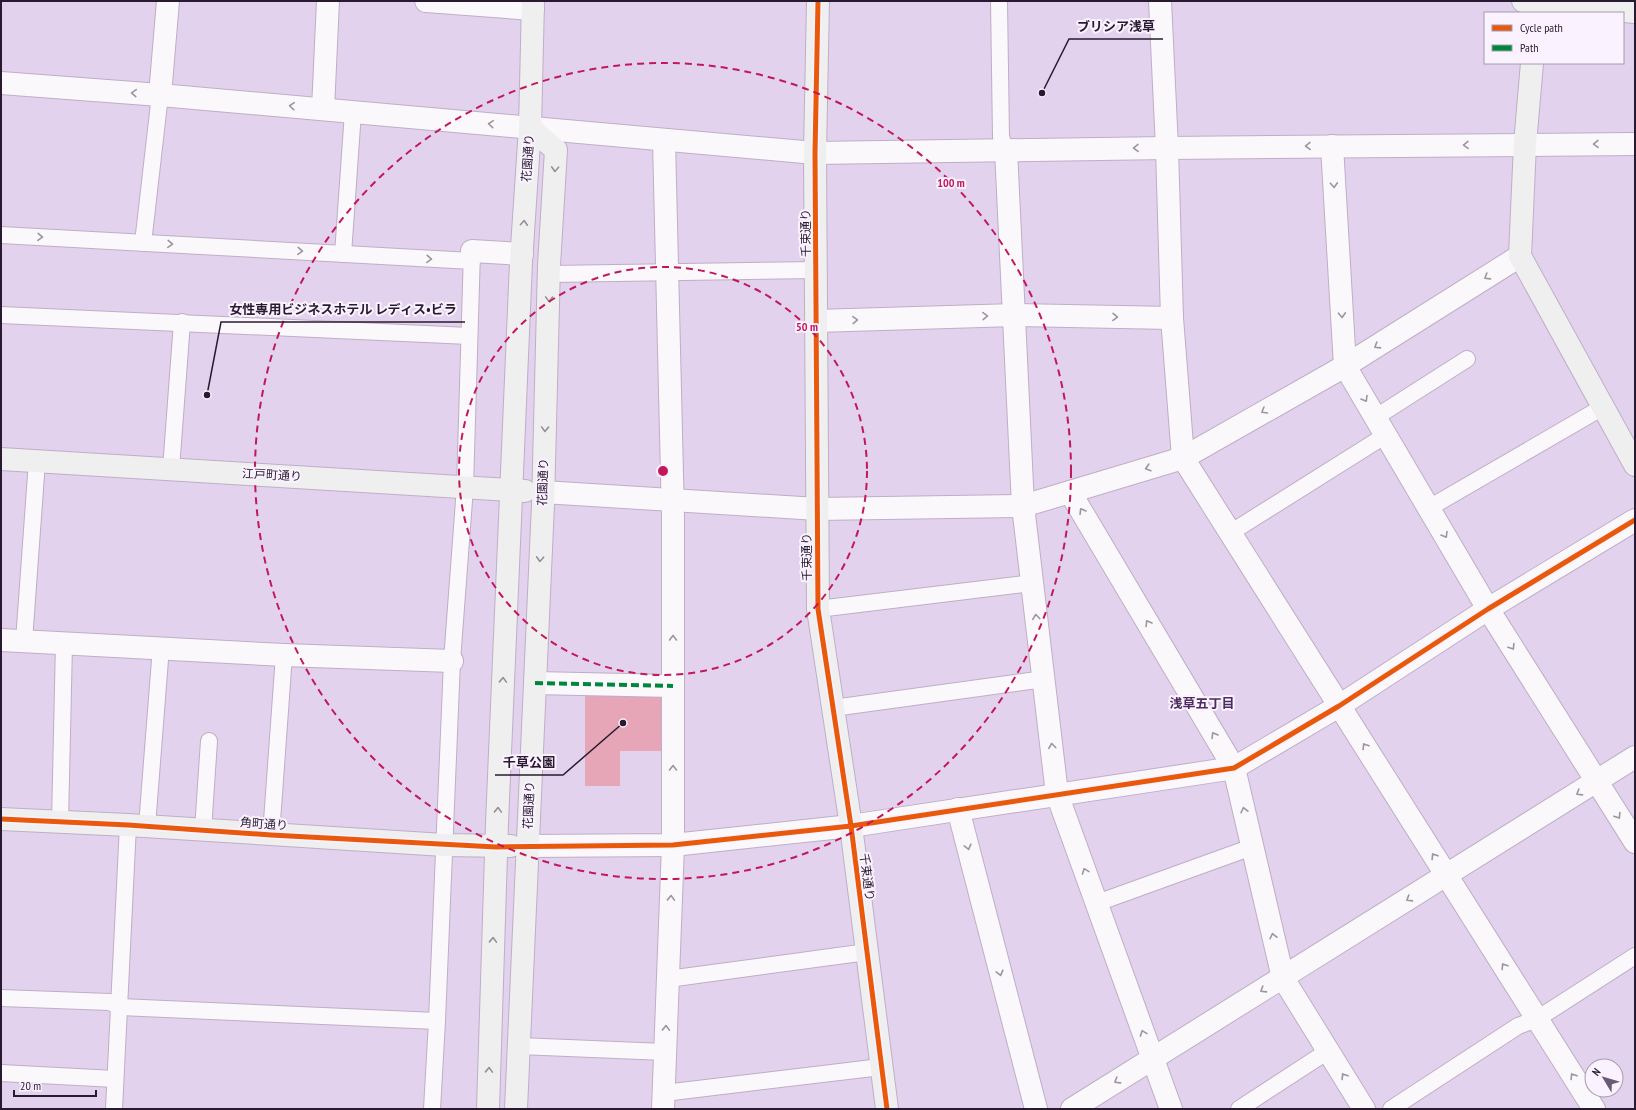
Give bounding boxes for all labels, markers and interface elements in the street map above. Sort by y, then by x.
legend [1484,12,1624,64]
callout: ブリシア浅草 [1069,14,1163,39]
text: ブリシア浅草 [1077,18,1155,35]
text: Cycle path [1520,20,1563,35]
text: Path [1520,40,1538,55]
one-way arrow [131,88,137,97]
one-way arrow [289,102,295,111]
one-way arrow [488,119,494,128]
street label: 花園通り [518,133,537,182]
one-way arrow [1593,140,1599,149]
one-way arrow [1463,141,1469,149]
one-way arrow [1305,142,1311,150]
one-way arrow [1133,144,1139,152]
one-way arrow [550,166,559,172]
text: 100 m [937,175,965,190]
one-way arrow [1329,182,1338,188]
street label: 千束通り [798,209,813,257]
one-way arrow [519,220,528,226]
one-way arrow [37,233,43,242]
one-way arrow [167,240,173,248]
one-way arrow [297,247,303,256]
one-way arrow [426,254,432,263]
one-way arrow [1484,272,1491,280]
one-way arrow [545,296,553,302]
callout: 女性専用ビジネスホテル レディス•ビラ [221,297,465,322]
text: 女性専用ビジネスホテル レディス•ビラ [229,301,457,318]
one-way arrow [982,312,988,320]
one-way arrow [1112,312,1118,321]
one-way arrow [1337,312,1346,318]
one-way arrow [852,316,858,324]
text: 50 m [796,319,818,334]
one-way arrow [1374,341,1381,348]
one-way arrow [1360,395,1367,402]
one-way arrow [1261,407,1269,414]
one-way arrow [540,426,549,432]
street label: 花園通り [534,458,551,506]
one-way arrow [1145,463,1152,472]
centre of rings [656,464,670,478]
street label: 江戸町通り [242,465,302,484]
one-way arrow [1079,508,1086,515]
one-way arrow [1440,531,1448,538]
street label: 千束通り [799,533,814,581]
one-way arrow [536,556,544,562]
one-way arrow [1032,614,1041,620]
one-way arrow [1145,620,1152,627]
one-way arrow [669,635,677,641]
one-way arrow [1507,642,1514,649]
one-way arrow [499,677,507,683]
district label: 浅草五丁目 [1169,695,1235,712]
one-way arrow [1212,732,1219,739]
one-way arrow [1047,743,1056,749]
one-way arrow [1363,744,1370,751]
callout: 千草公園 [495,750,563,775]
text: 千草公園 [503,754,555,771]
one-way arrow [669,765,677,771]
street label: 花園通り [520,781,537,829]
one-way arrow [1576,788,1583,795]
one-way arrow [493,807,502,813]
one-way arrow [1240,807,1248,813]
one-way arrow [1613,812,1621,819]
street label: 角町通り [240,814,289,833]
one-way arrow [963,844,971,850]
street label: 千束通り [857,852,878,902]
one-way arrow [1432,853,1439,860]
one-way arrow [1081,868,1090,875]
one-way arrow [1406,894,1413,902]
one-way arrow [666,895,675,901]
one-way arrow [1270,933,1278,940]
one-way arrow [489,937,498,943]
one-way arrow [1501,963,1509,970]
one-way arrow [996,970,1004,976]
one-way arrow [1260,986,1267,993]
one-way arrow [662,1025,670,1031]
one-way arrow [1140,1030,1148,1037]
north arrow [1584,1058,1624,1098]
text: N [1589,1065,1603,1078]
one-way arrow [485,1067,493,1073]
scale bar [14,1072,96,1098]
one-way arrow [1341,1073,1348,1080]
one-way arrow [1571,1073,1578,1080]
one-way arrow [1114,1076,1121,1083]
text: 20 m [20,1078,41,1093]

